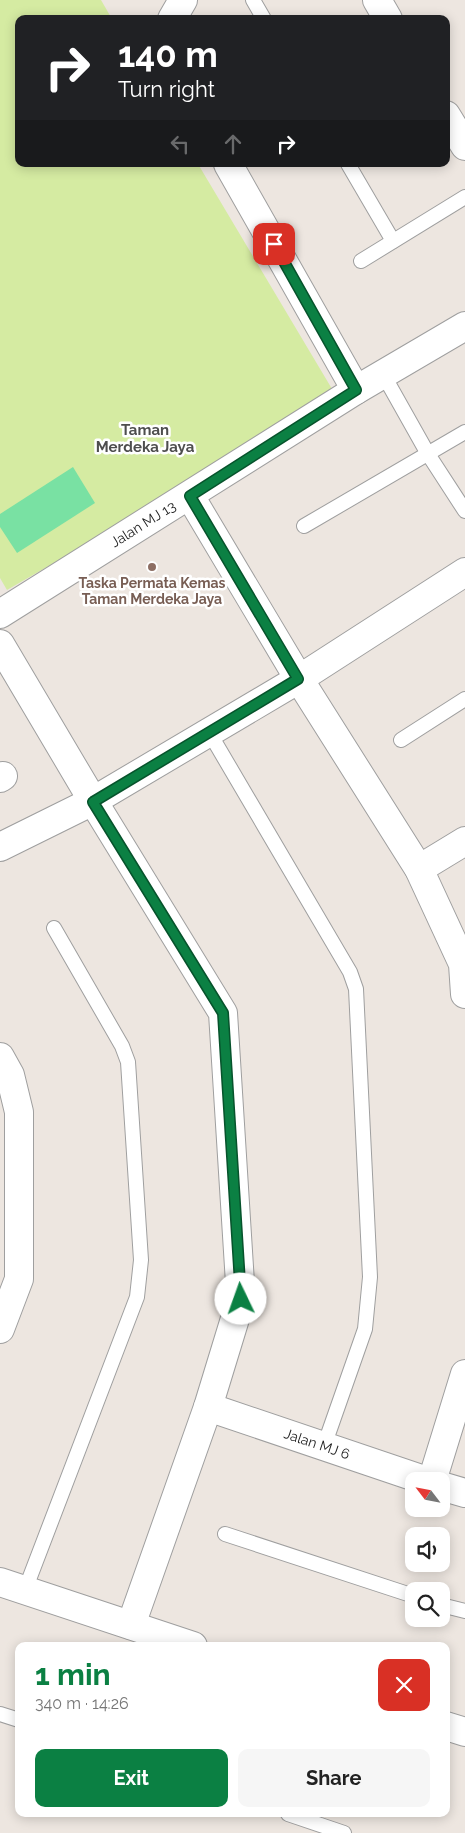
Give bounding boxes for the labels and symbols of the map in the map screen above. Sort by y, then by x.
pin [253,223,295,265]
district label: Taman Merdeka Jaya [96,421,195,456]
street label: Jalan MJ 13 [108,498,178,550]
marker: Taska Permata Kemas Taman Merdeka Jaya [146,561,158,573]
place label: Taska Permata Kemas Taman Merdeka Jaya [79,575,226,607]
position arrow [214,1272,266,1324]
street label: Jalan MJ 6 [282,1425,352,1462]
north arrow [405,1472,450,1518]

